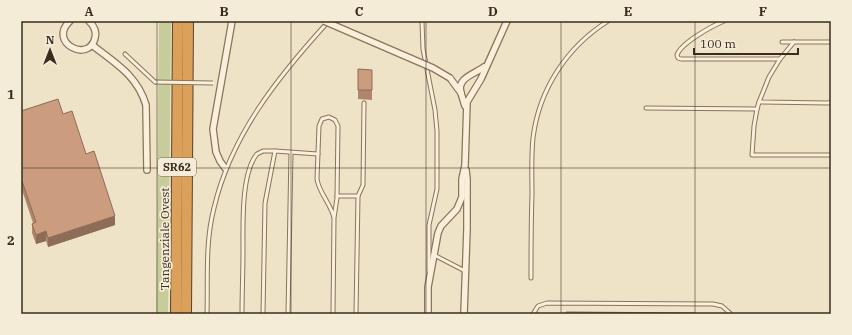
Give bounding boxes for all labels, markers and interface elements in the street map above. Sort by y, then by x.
text: A [84,3,94,20]
text: B [219,3,229,20]
text: C [355,3,364,20]
text: D [488,3,498,20]
text: E [624,3,632,20]
text: F [759,3,767,20]
north arrow [30,30,70,70]
scale bar [694,30,798,56]
text: N [46,33,55,47]
text: 100 m [700,36,736,51]
text: 1 [7,86,15,103]
road number: SR62 [158,158,196,176]
street label: Tangenziale Ovest [157,188,172,290]
text: 2 [7,232,15,249]

